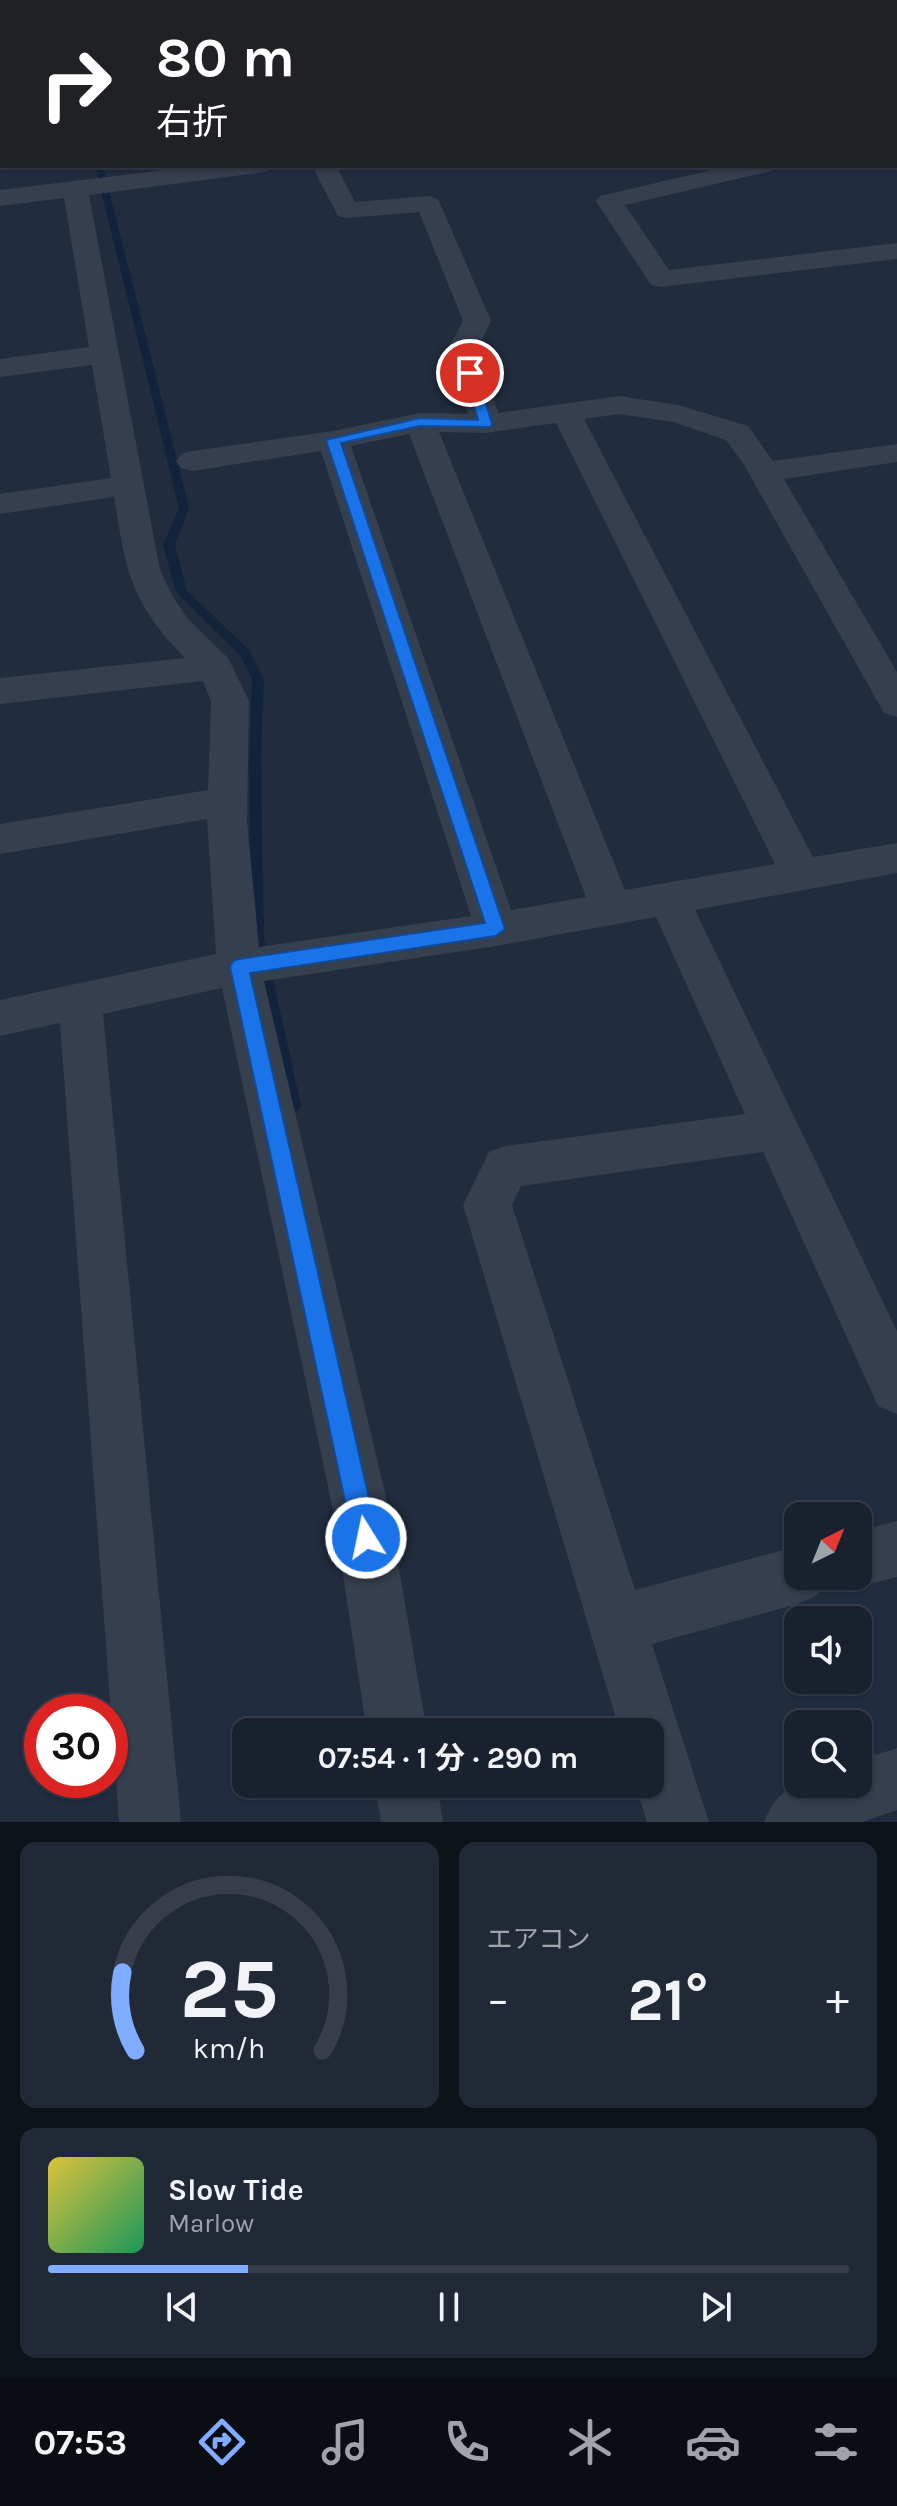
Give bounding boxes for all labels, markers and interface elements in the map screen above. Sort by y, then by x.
text: 80 m [156,25,295,90]
icon: right [24,32,128,136]
text: 右折 [156,101,228,143]
pin [436,339,504,407]
icon: arrive [448,351,492,395]
position arrow [324,1496,408,1580]
north arrow [784,1502,872,1590]
map controls [784,1502,872,1798]
button: sound [784,1606,872,1694]
speed limit sign: 30 [24,1694,128,1798]
button: search [784,1710,872,1798]
text: 07:54 · 1 分 · 290 m [318,1740,578,1776]
text: エアコン [487,1924,591,1955]
text: 25 [180,1941,279,2038]
text: 21° [627,1965,708,2035]
text: − [487,1974,510,2025]
text: + [826,1974,849,2025]
text: km/h [193,2032,265,2065]
text: Slow Tide [168,2172,304,2208]
text: Marlow [168,2208,254,2239]
icon: previous [160,2285,204,2329]
icon: pause [427,2285,471,2329]
icon: next [694,2285,738,2329]
icon: directions [194,2414,250,2470]
icon: music [317,2414,373,2470]
icon: phone [439,2414,495,2470]
icon: climate [562,2414,618,2470]
icon: car [685,2414,741,2470]
icon: filters [808,2414,864,2470]
text: 07:53 [33,2421,127,2463]

